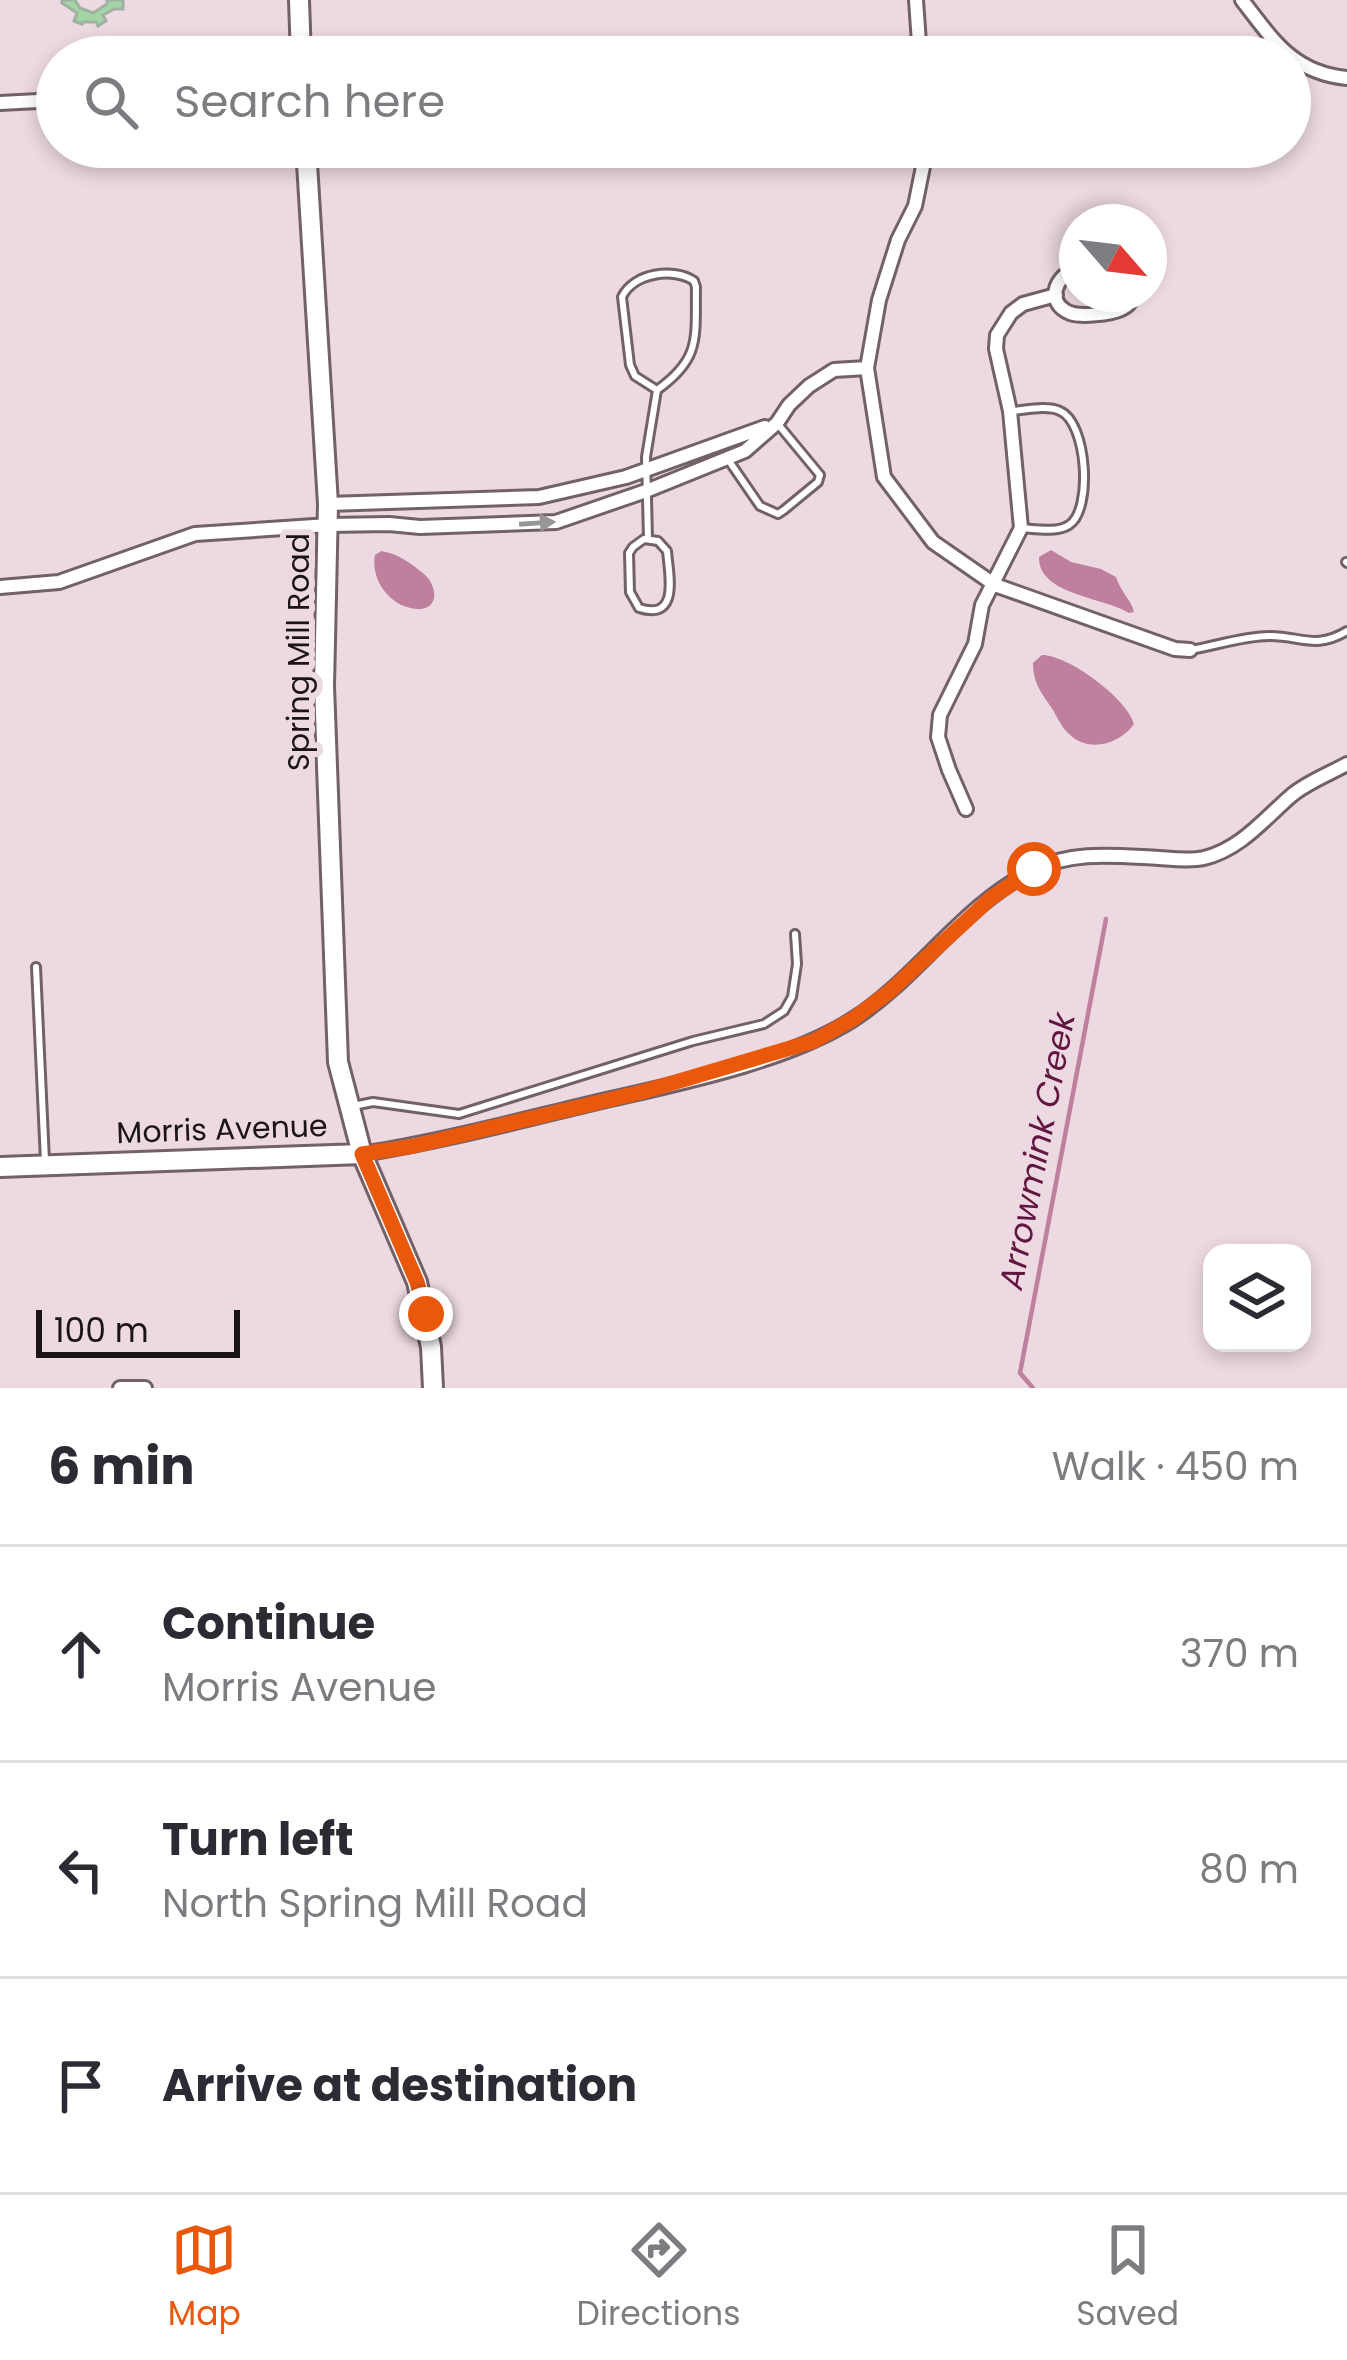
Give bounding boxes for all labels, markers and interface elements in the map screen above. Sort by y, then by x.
search box [36,36,1311,168]
icon: search [78,69,144,135]
text: Search here [174,70,445,133]
north arrow [1059,204,1167,312]
one-way arrow [519,513,556,532]
street label: Spring Mill Road [277,533,320,771]
route start [1007,842,1061,896]
water label: Arrowmink Creek [987,1007,1087,1294]
street label: Morris Avenue [116,1104,328,1154]
map controls [1203,1244,1311,1352]
button: layers [1203,1244,1311,1352]
route end [399,1287,453,1341]
scale bar [36,1304,240,1357]
text: 100 m [54,1307,149,1354]
text: 6 min [48,1430,195,1502]
text: Walk · 450 m [1052,1439,1299,1494]
text: Continue [162,1592,375,1655]
icon: ahead [48,1621,114,1687]
text: 370 m [1180,1626,1299,1681]
text: Morris Avenue [162,1660,436,1715]
text: Turn left [162,1808,354,1871]
icon: left [48,1837,114,1903]
text: 80 m [1199,1842,1299,1897]
text: North Spring Mill Road [162,1876,588,1931]
icon: arrive [48,2053,114,2119]
text: Arrive at destination [162,2054,637,2117]
tab: Map [168,2217,241,2339]
tab: Directions [577,2217,740,2339]
tab: Saved [1076,2217,1179,2339]

